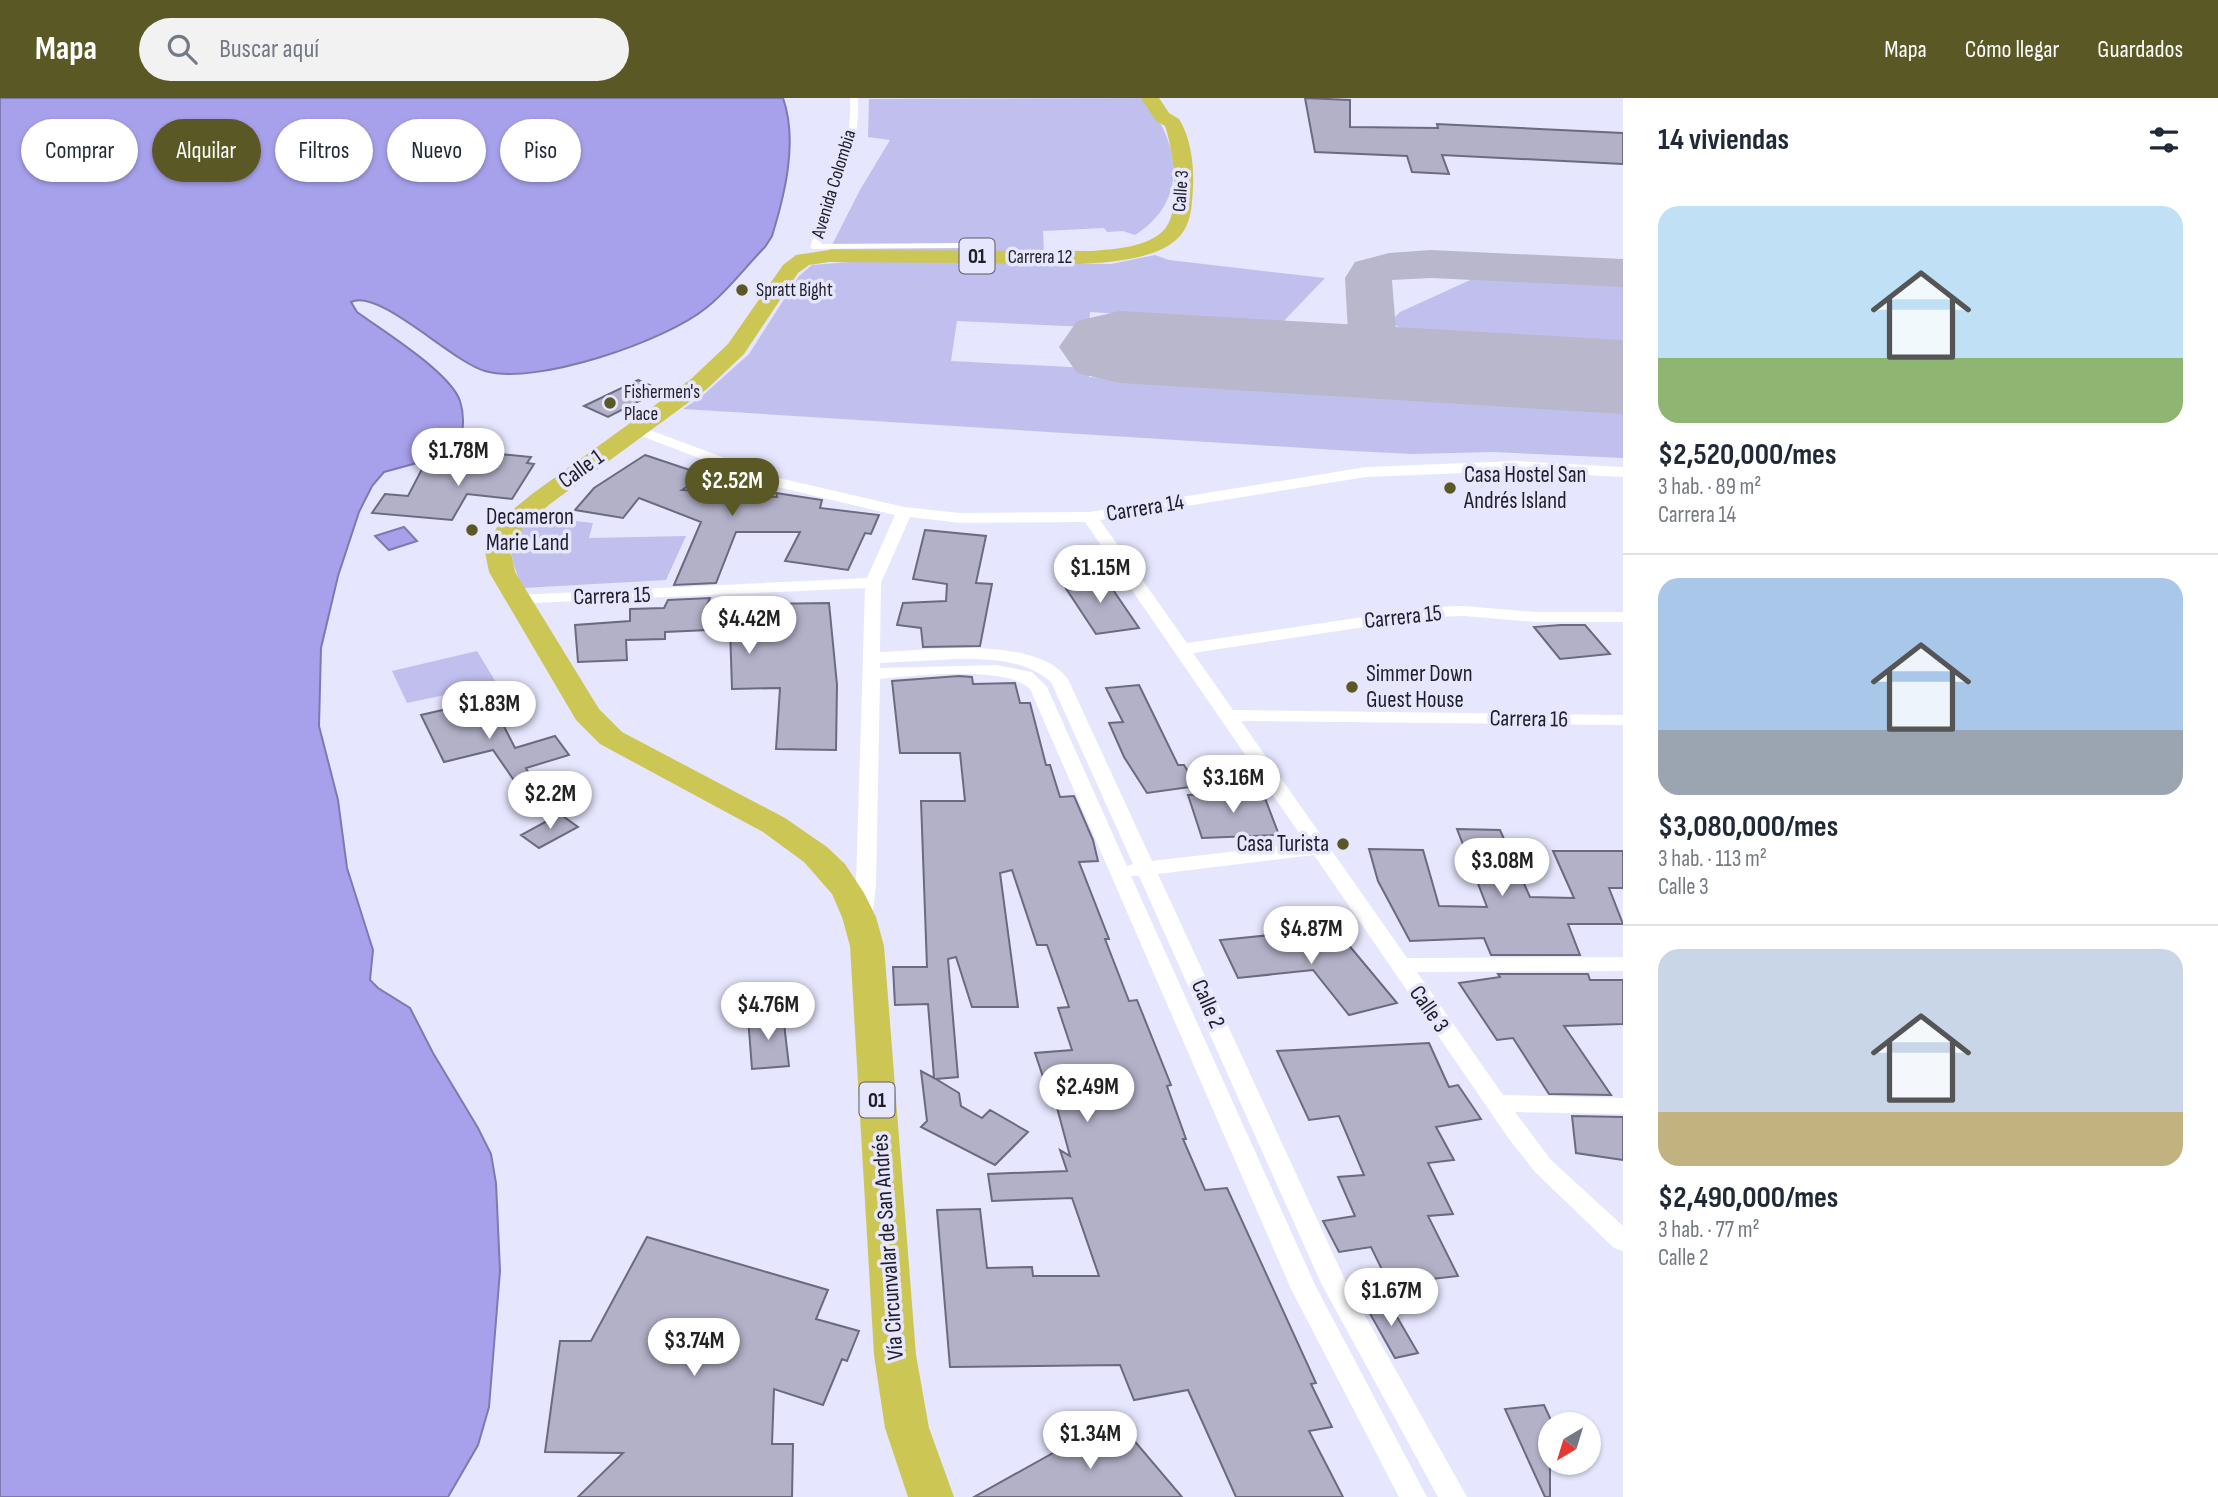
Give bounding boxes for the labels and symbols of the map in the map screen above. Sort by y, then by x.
street label: Avenida Colombia [806,127,861,242]
street label: Calle 3 [1168,169,1194,213]
road number: 01 [960,238,995,274]
street label: Carrera 12 [1008,246,1072,269]
place label: Spratt Bight [756,279,833,302]
marker: Spratt Bight [734,282,750,298]
place label: Fishermen's Place [624,381,700,426]
marker: Fishermen's Place [602,395,618,411]
pin: $1.78M [401,428,515,488]
street label: Calle 1 [553,443,609,495]
pin: $2.52M [675,458,789,518]
place label: Casa Hostel San Andrés Island [1463,461,1586,515]
marker: Casa Hostel San Andrés Island [1442,480,1458,496]
street label: Carrera 14 [1104,488,1186,528]
place label: Decameron Marie Land [486,503,574,557]
marker: Decameron Marie Land [464,522,480,538]
pin: $1.15M [1043,546,1157,605]
street label: Carrera 15 [573,581,651,611]
pin: $4.42M [692,596,806,656]
street label: Carrera 15 [1363,599,1443,635]
place label: Simmer Down Guest House [1366,660,1473,714]
marker: Simmer Down Guest House [1344,679,1360,695]
pin: $1.83M [432,682,546,741]
street label: Carrera 16 [1489,704,1569,734]
pin: $3.16M [1176,756,1290,815]
pin: $2.2M [501,772,599,831]
place label: Casa Turista [1237,830,1329,858]
marker: Casa Turista [1335,836,1351,852]
pin: $3.08M [1445,838,1559,898]
pin: $4.87M [1254,906,1368,966]
street label: Calle 2 [1185,975,1231,1033]
street label: Calle 3 [1403,980,1455,1038]
pin: $4.76M [711,982,825,1042]
pin: $2.49M [1030,1065,1144,1124]
road number: 01 [860,1082,894,1118]
street label: Vía Circunvalar de San Andrés [866,1133,910,1361]
pin: $1.67M [1334,1268,1448,1328]
pin: $3.74M [637,1318,751,1378]
pin: $1.34M [1033,1412,1147,1471]
north arrow [1538,1412,1601,1475]

